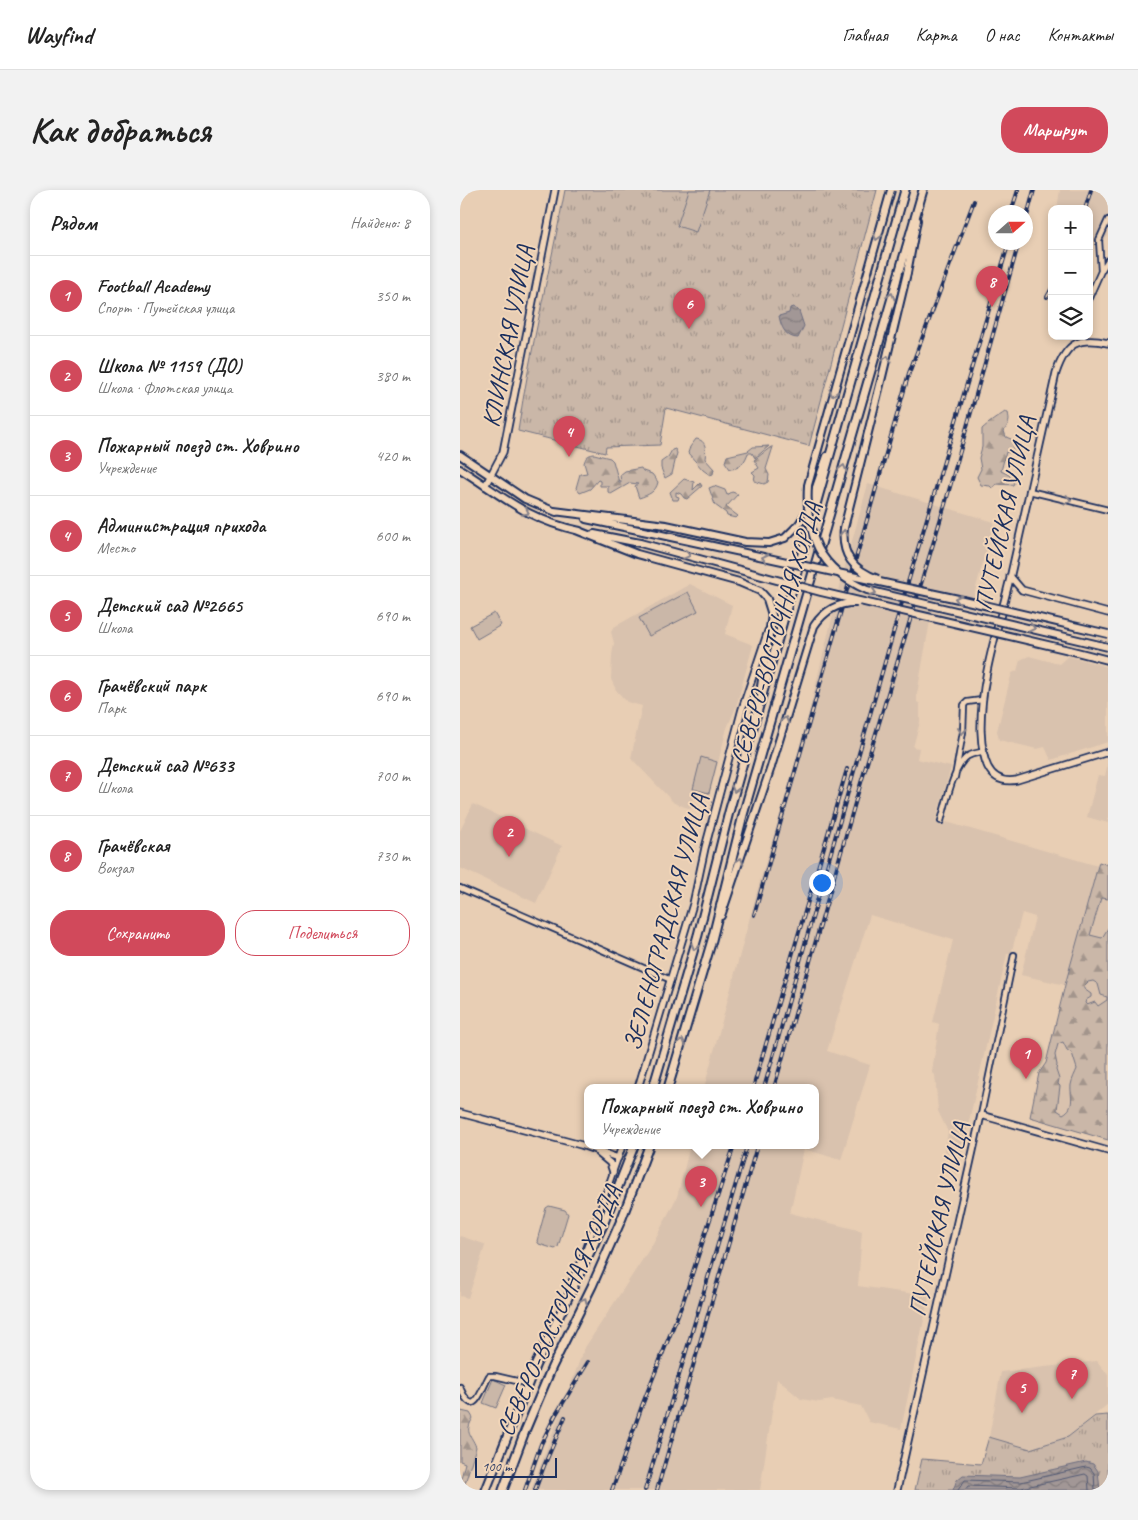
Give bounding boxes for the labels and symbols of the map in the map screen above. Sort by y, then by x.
north arrow [988,205,1033,250]
one-way arrow [873,232,883,240]
street label: КЛИНСКАЯ УЛИЦА [475,242,541,430]
pin: 8 [976,266,1008,307]
pin: 6 [673,288,705,329]
one-way arrow [886,292,896,300]
one-way arrow [881,354,892,363]
one-way arrow [828,389,838,397]
street label: ПУТЕЙСКАЯ УЛИЦА [967,413,1043,613]
pin: 4 [553,416,585,457]
one-way arrow [838,464,848,472]
one-way arrow [1064,494,1073,505]
street label: СЕВЕРО-ВОСТОЧНАЯ ХОРДА [723,498,829,768]
one-way arrow [521,506,530,516]
one-way arrow [838,529,849,537]
one-way arrow [683,549,692,560]
one-way arrow [760,553,769,564]
one-way arrow [869,586,877,596]
one-way arrow [954,594,963,605]
one-way arrow [1027,622,1036,633]
one-way arrow [780,716,790,725]
one-way arrow [957,728,968,736]
one-way arrow [731,785,741,793]
street label: ЗЕЛЕНОГРАДСКАЯ УЛИЦА [616,790,716,1054]
pin: 2 [493,816,525,857]
one-way arrow [734,858,744,866]
your location [809,870,835,896]
one-way arrow [690,942,701,951]
one-way arrow [677,1038,687,1046]
pin: 1 [1010,1038,1042,1079]
street label: ПУТЕЙСКАЯ УЛИЦА [901,1119,977,1319]
pin: 3 [685,1166,717,1207]
street label: СЕВЕРО-ВОСТОЧНАЯ ХОРДА [489,1179,629,1441]
one-way arrow [578,1297,589,1306]
pin: 7 [1056,1358,1088,1399]
pin: 5 [1006,1372,1038,1413]
scale bar [475,1455,558,1478]

